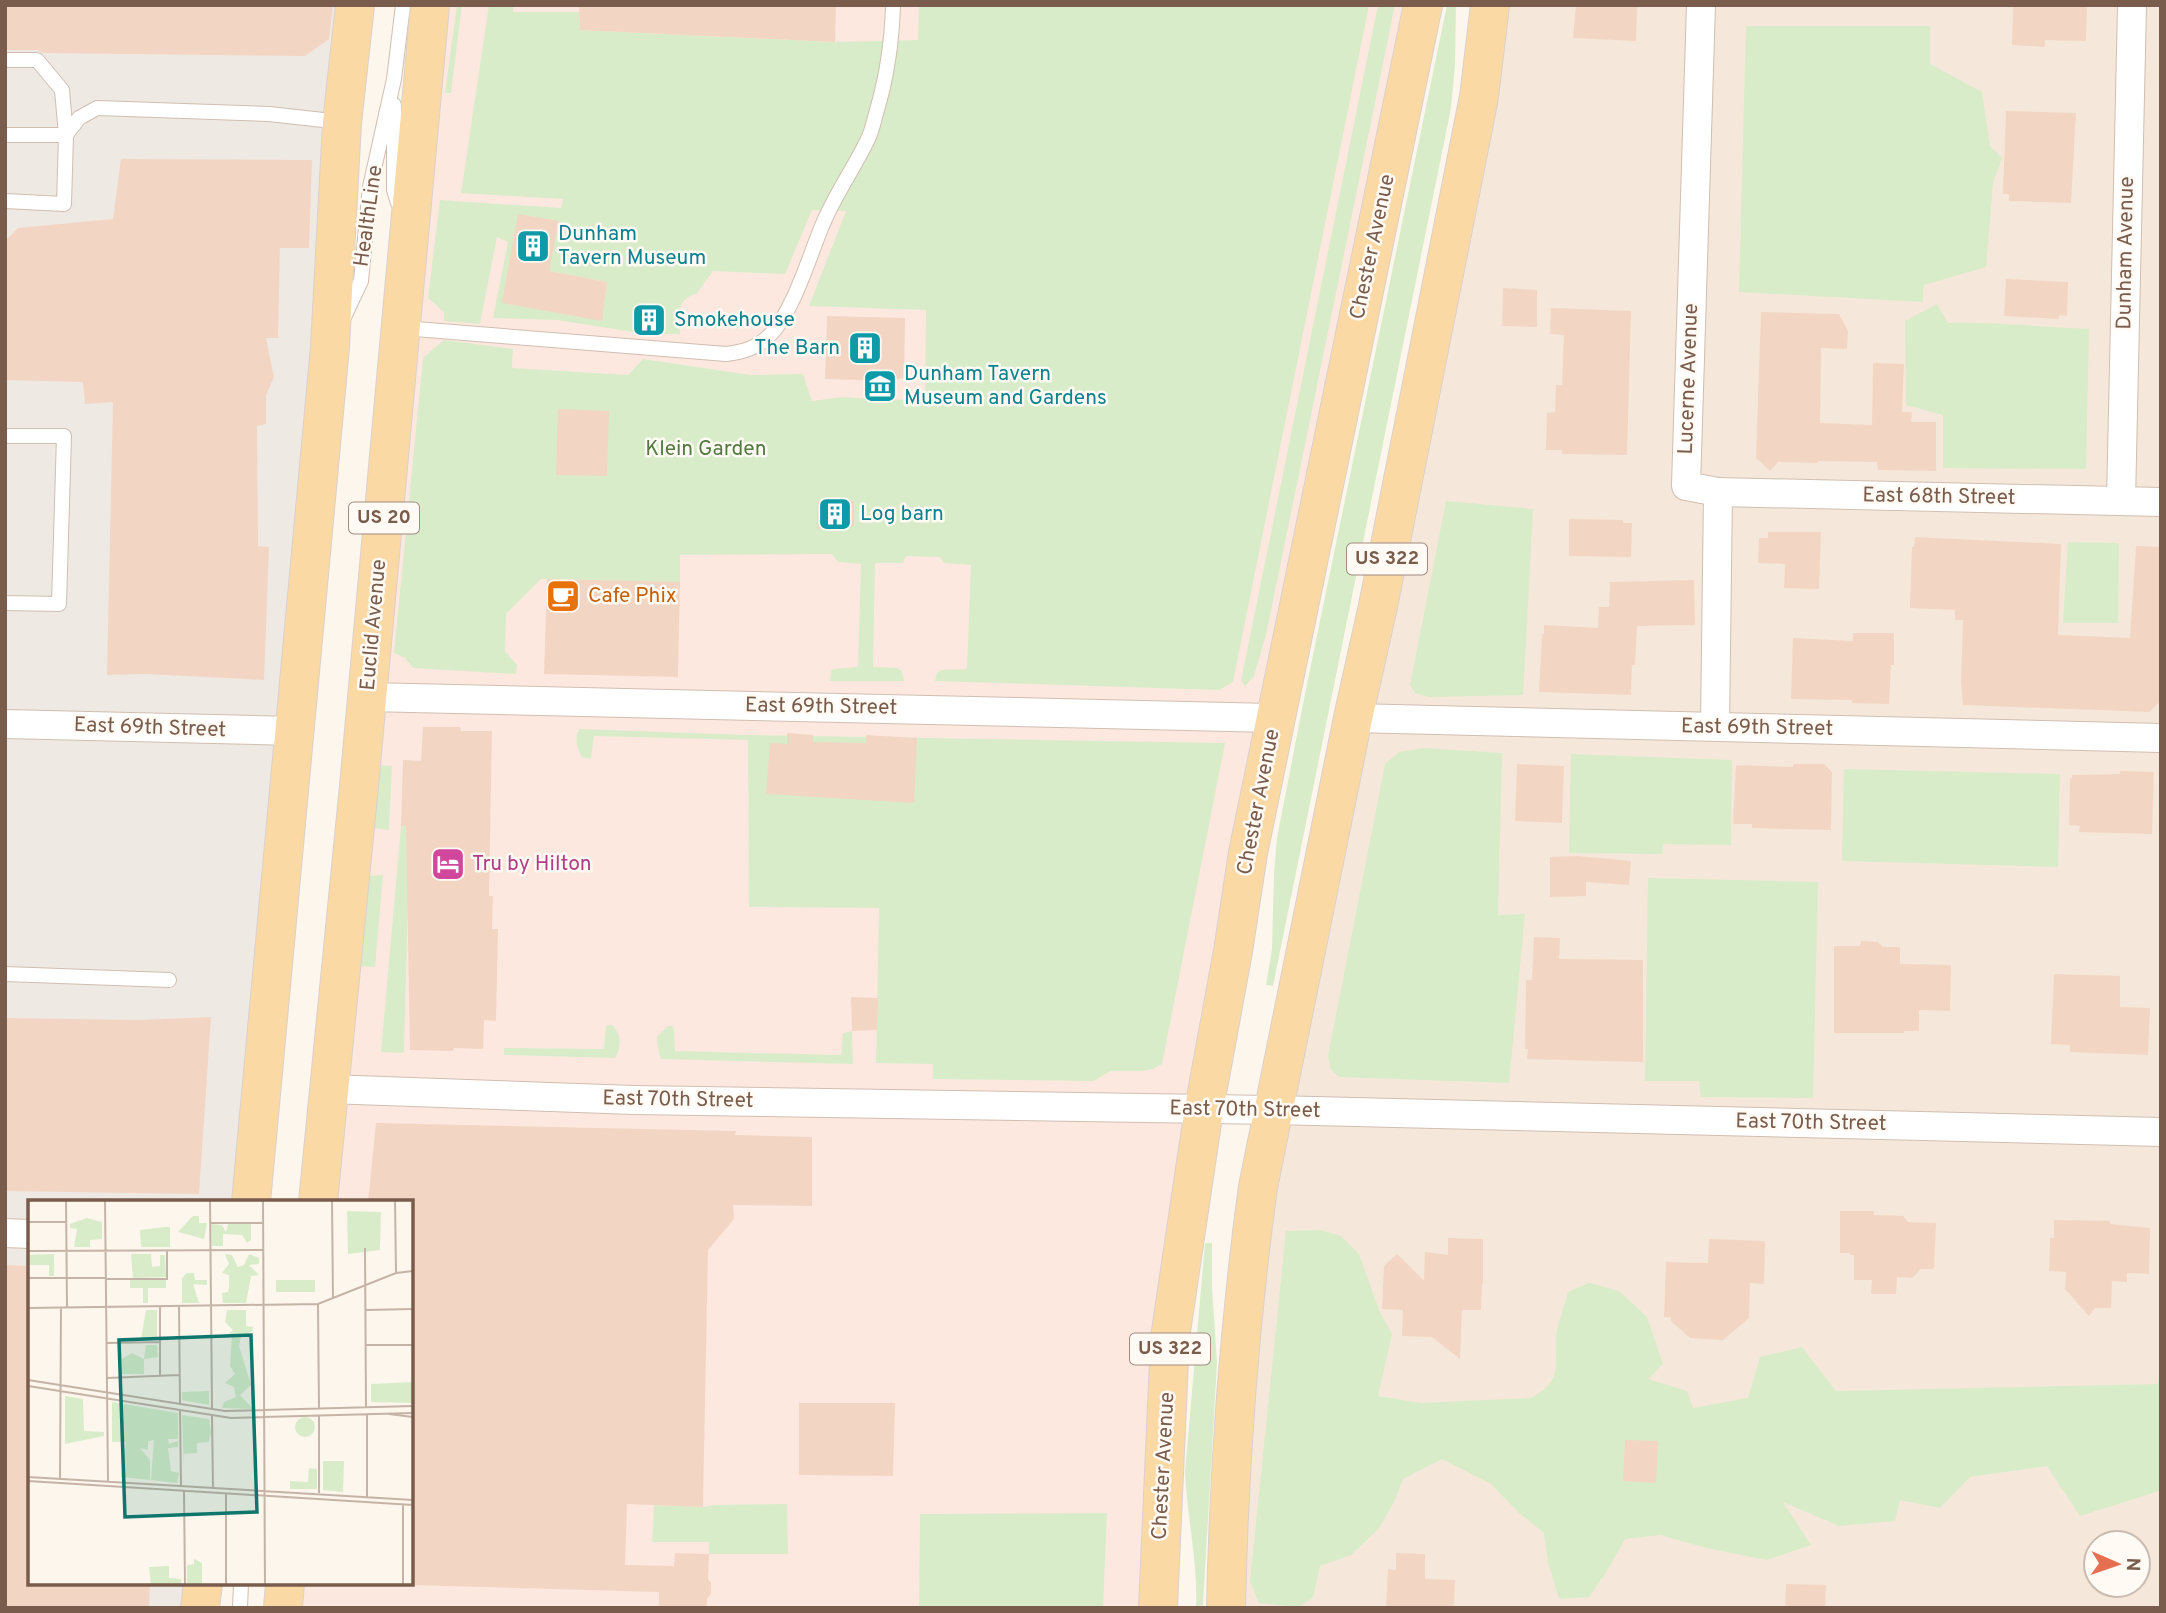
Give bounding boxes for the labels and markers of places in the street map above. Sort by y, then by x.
place label: Dunham Tavern Museum [558,221,706,272]
building icon: Dunham Tavern Museum [514,227,552,265]
building icon: Smokehouse [630,301,668,339]
place label: Smokehouse [674,307,795,334]
building icon: The Barn [846,329,884,367]
place label: The Barn [754,335,840,362]
place label: Dunham Tavern Museum and Gardens [904,361,1107,412]
museum icon: Dunham Tavern Museum and Gardens [861,367,899,405]
building icon: Log barn [816,495,854,533]
place label: Log barn [860,501,944,528]
cafe icon: Cafe Phix [544,577,582,615]
place label: Cafe Phix [588,583,677,610]
hotel icon: Tru by Hilton [429,845,467,883]
place label: Tru by Hilton [472,851,592,878]

